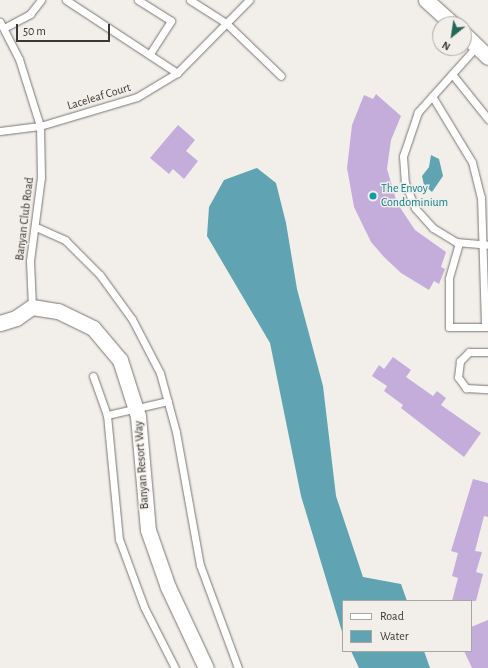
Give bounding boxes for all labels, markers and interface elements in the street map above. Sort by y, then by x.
scale bar [18,16,112,42]
north arrow [432,16,472,56]
text: 50 m [23,25,46,37]
text: N [440,39,452,53]
street label: Laceleaf Court [65,80,133,114]
street label: Banyan Club Road [13,177,37,261]
place label: The Envoy Condominium [381,182,448,210]
marker: The Envoy Condominium [368,191,378,201]
street label: Banyan Resort Way [132,420,152,510]
legend [342,600,472,652]
text: Road [380,610,404,622]
text: Water [380,630,409,642]

